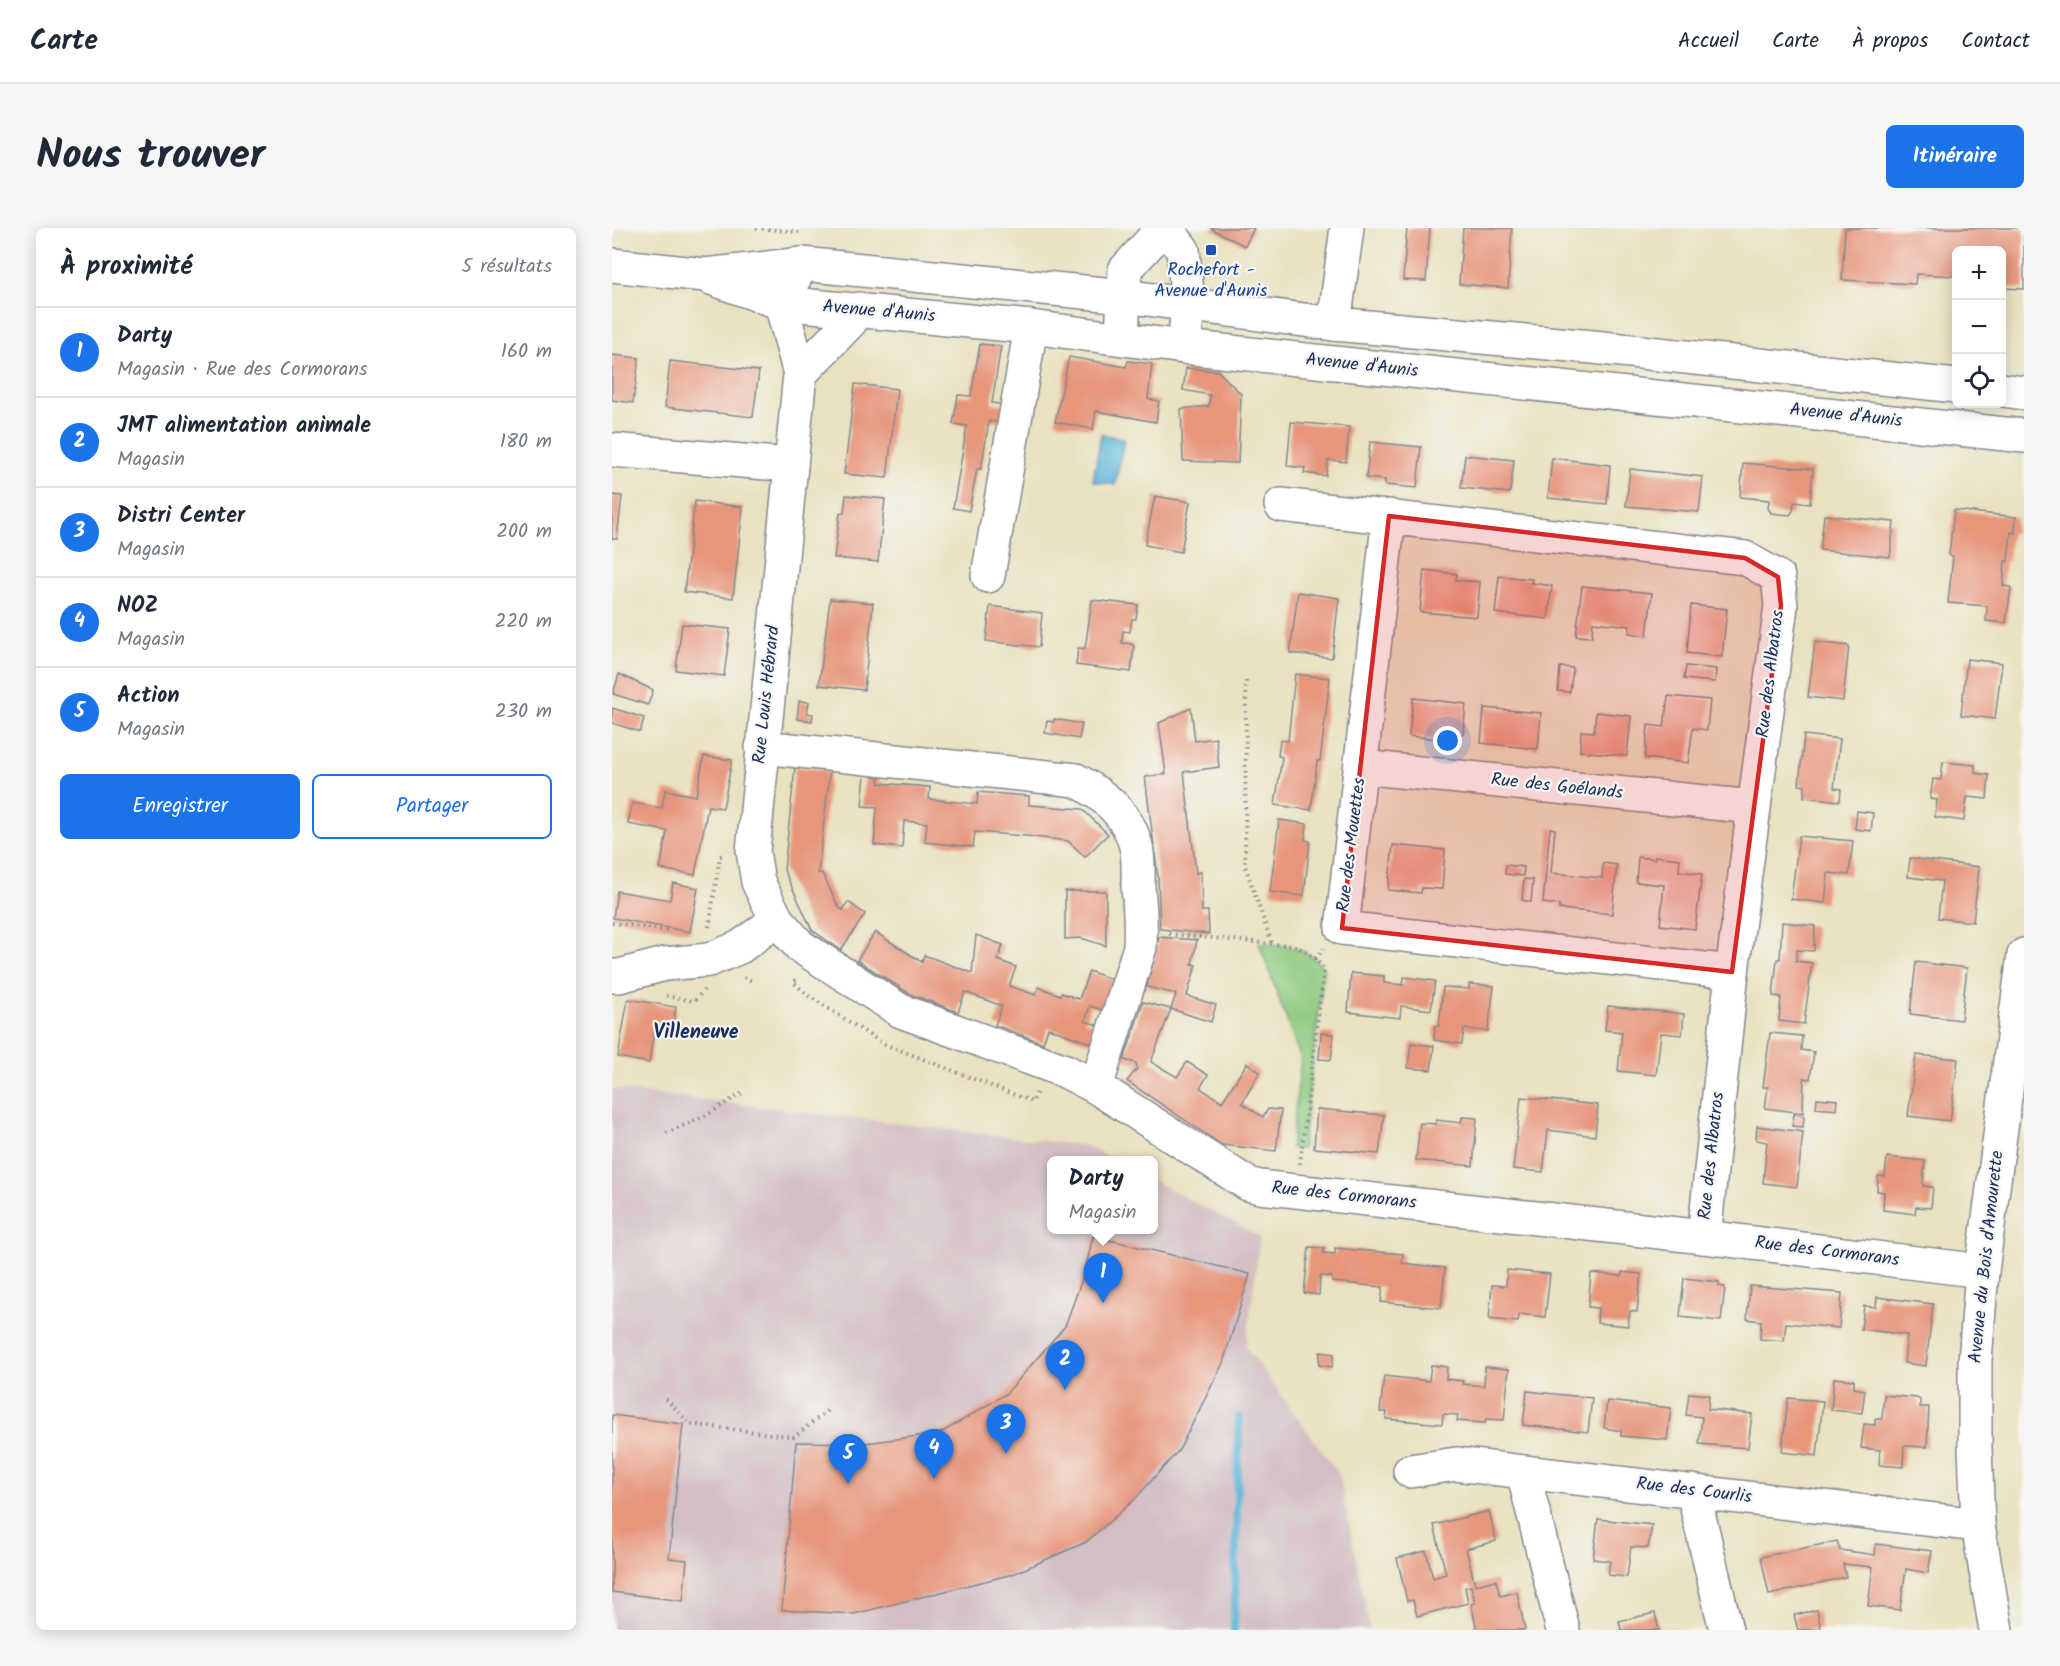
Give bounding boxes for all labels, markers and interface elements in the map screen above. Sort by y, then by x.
text: Carte [30,19,98,64]
text: Accueil [1678,25,1739,58]
text: Carte [1772,25,1819,58]
text: À propos [1852,25,1928,58]
text: Contact [1961,25,2030,58]
text: Nous trouver [36,123,265,190]
button: Itinéraire [1886,125,2024,188]
marker: Rochefort - Avenue d'Aunis [1204,243,1218,257]
text: À proximité [60,246,192,288]
map controls [1952,246,2006,408]
button: + [1952,246,2006,300]
text: 5 résultats [461,251,552,283]
place label: Rochefort - Avenue d'Aunis [1155,256,1268,306]
street label: Avenue d'Aunis [821,293,937,331]
button: − [1952,300,2006,354]
text: Darty [117,319,172,354]
text: 1 [76,336,83,368]
text: 160 m [501,336,552,368]
street label: Avenue d'Aunis [1304,346,1420,386]
text: Magasin · Rue des Cormorans [117,354,367,386]
button: locate [1952,354,2006,408]
street label: Avenue d'Aunis [1788,396,1904,436]
text: JMT alimentation animale [117,409,371,444]
text: 2 [74,426,85,458]
text: 180 m [500,426,552,458]
text: Magasin [117,444,185,476]
text: Distri Center [117,499,245,534]
text: 3 [74,516,85,548]
text: 200 m [496,516,552,548]
text: Magasin [117,534,185,566]
text: NOZ [117,589,159,624]
text: 4 [74,606,85,638]
text: 220 m [495,606,552,638]
street label: Rue des Albatros [1749,608,1793,740]
street label: Rue Louis Hébrard [745,623,789,766]
text: Magasin [117,624,185,656]
text: Action [117,679,179,714]
text: 5 [74,696,85,728]
text: 230 m [495,696,552,728]
text: Magasin [117,714,185,746]
your location [1433,726,1462,755]
street label: Rue des Goélands [1490,766,1625,808]
button: Enregistrer [60,774,300,839]
button: Partager [312,774,552,839]
street label: Rue des Mouettes [1329,776,1375,914]
district label: Villeneuve [654,1017,739,1049]
street label: Rue des Albatros [1691,1090,1733,1221]
street label: Avenue du Bois d'Amourette [1961,1149,2013,1365]
popup [1047,1156,1158,1234]
text: Darty [1069,1162,1124,1197]
street label: Rue des Cormorans [1270,1174,1418,1218]
text: Magasin [1069,1197,1136,1229]
street label: Rue des Cormorans [1753,1229,1901,1275]
pin: 1 [1084,1254,1122,1303]
pin: 2 [1046,1340,1084,1390]
pin: 3 [986,1404,1026,1454]
pin: 4 [914,1430,954,1479]
pin: 5 [828,1434,868,1484]
street label: Rue des Courlis [1634,1470,1754,1513]

